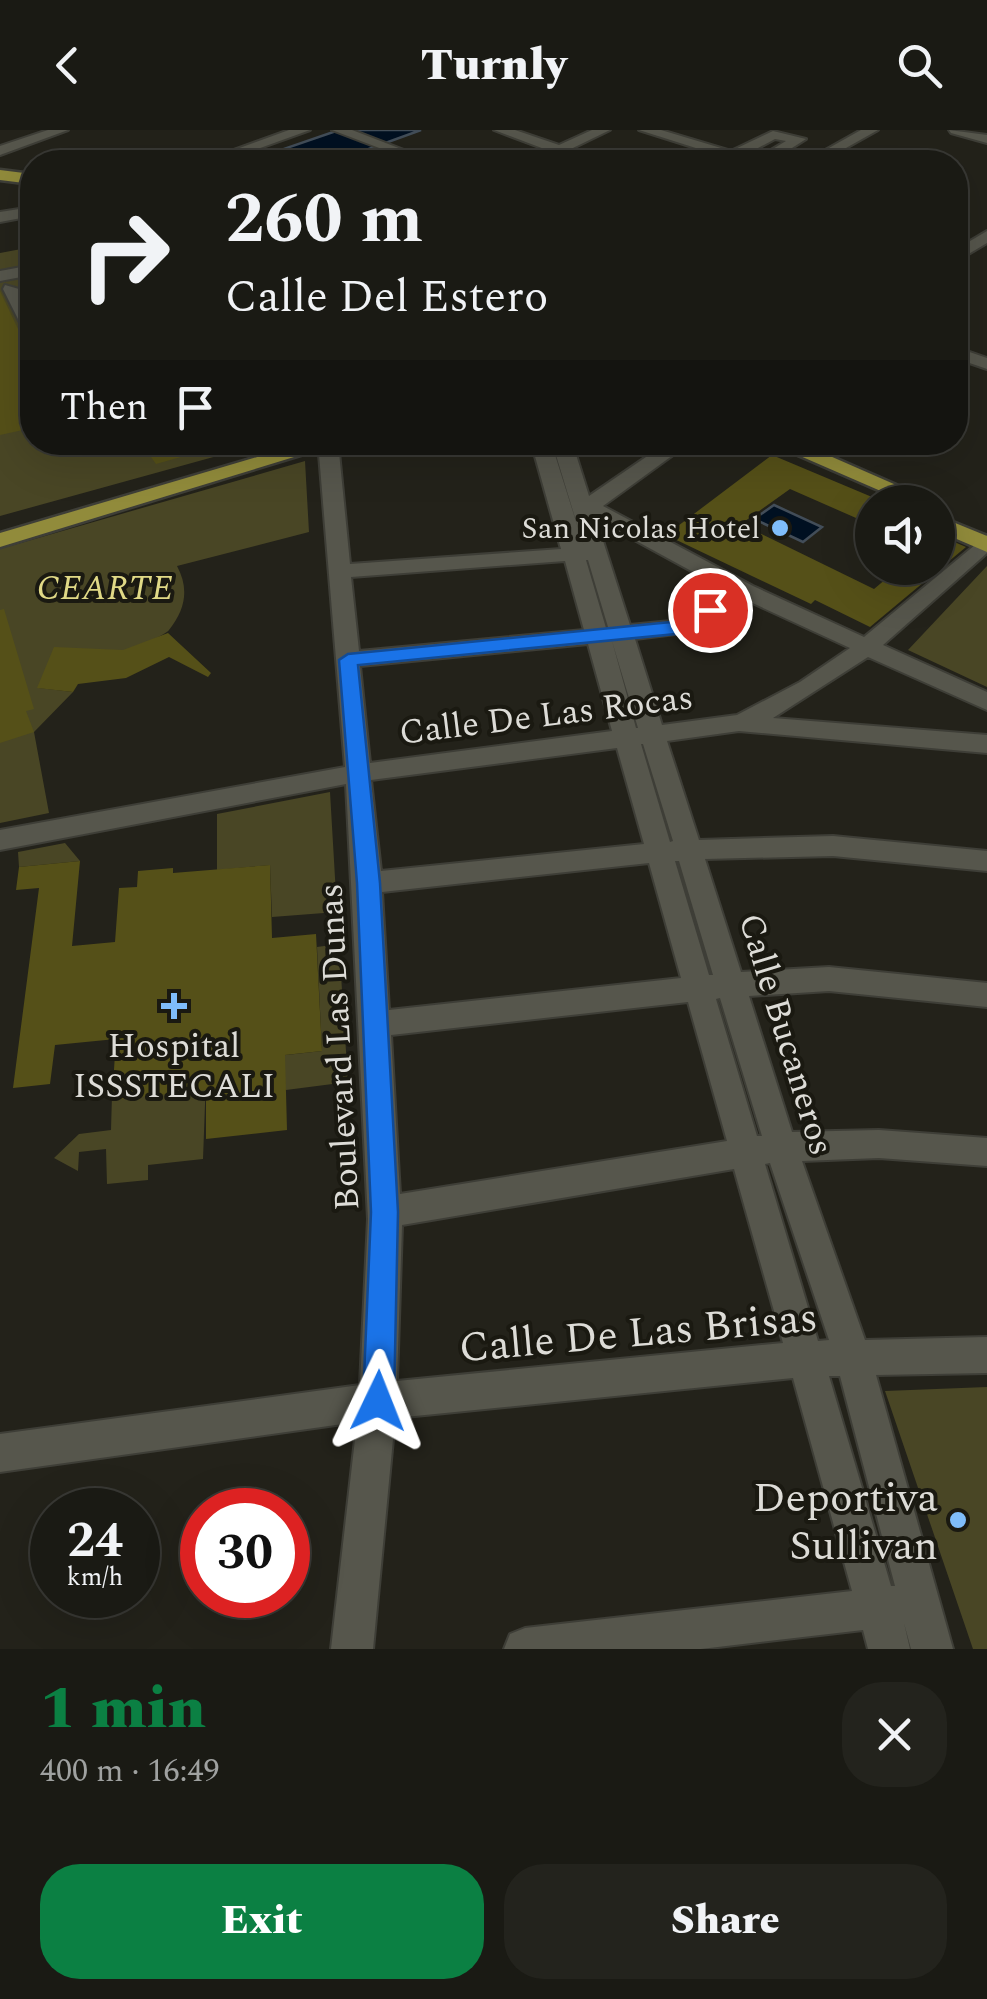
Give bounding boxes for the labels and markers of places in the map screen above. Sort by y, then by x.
place label: San Nicolas Hotel [522,506,760,552]
marker: San Nicolas Hotel [769,517,791,539]
pin [668,568,753,653]
marker: Hospital ISSSTECALI [161,993,187,1019]
place label: Hospital ISSSTECALI [73,1020,275,1113]
place label: Deportiva Sullivan [753,1467,938,1578]
marker: Deportiva Sullivan [947,1509,969,1531]

